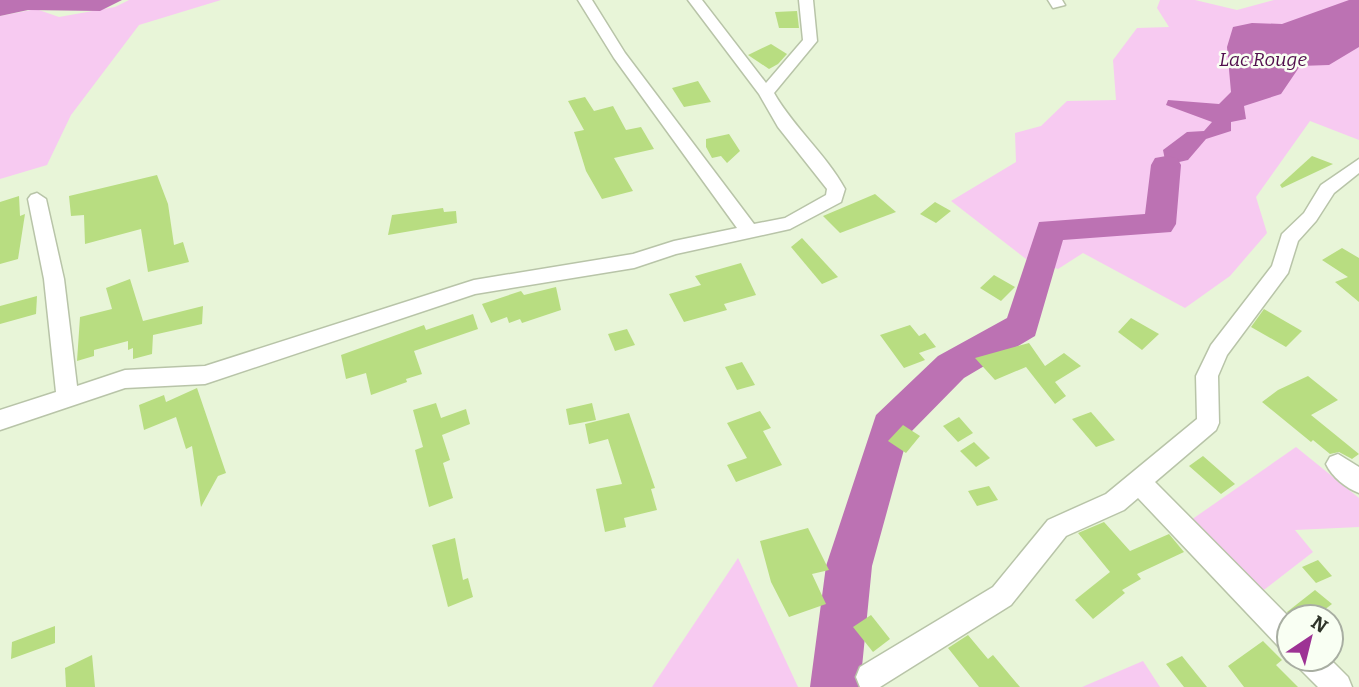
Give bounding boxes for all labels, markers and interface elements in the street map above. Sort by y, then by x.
water label: Lac Rouge [1219,48,1307,71]
north arrow [1275,603,1345,673]
text: N [1307,611,1332,638]

